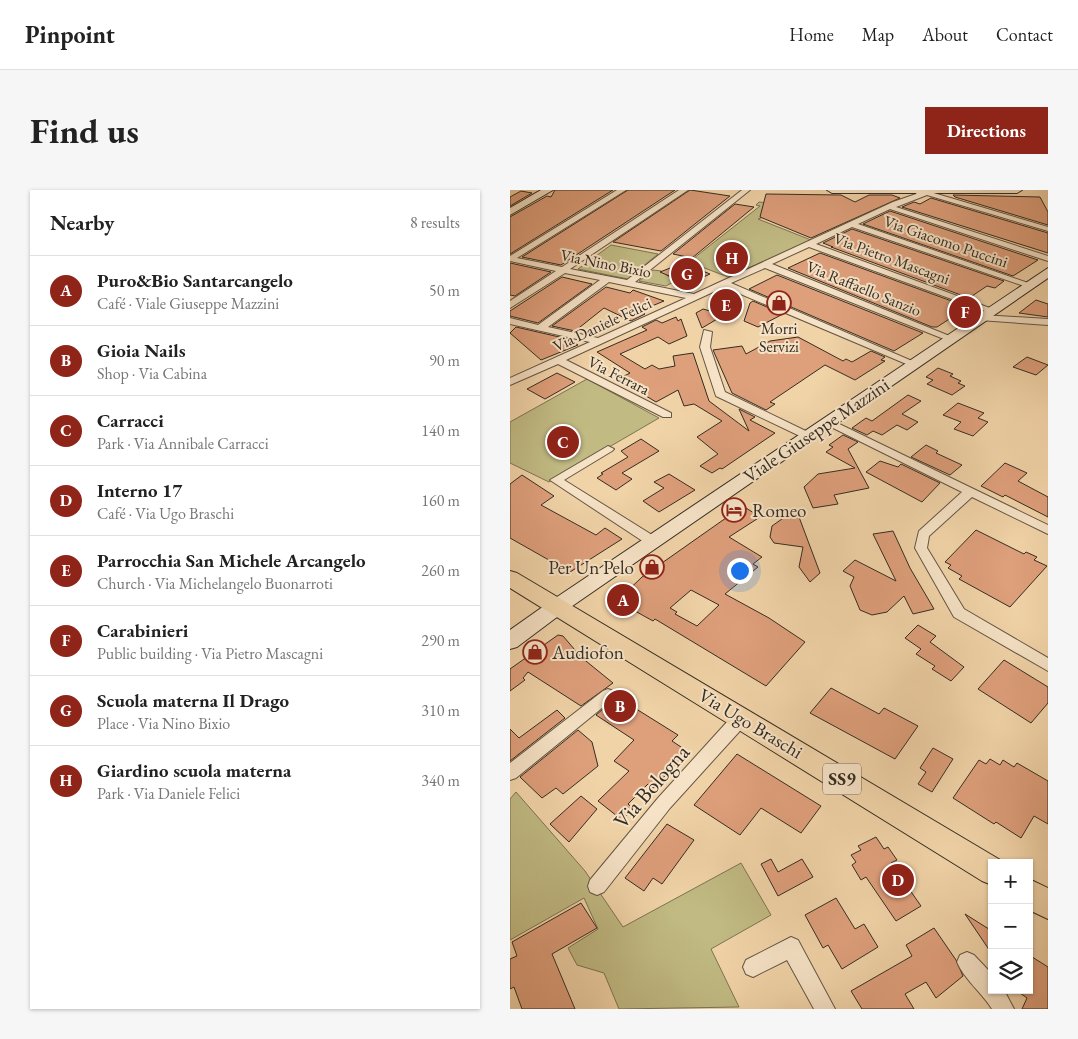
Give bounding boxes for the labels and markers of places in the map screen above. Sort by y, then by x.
pin: H [716,239,748,277]
pin: G [671,255,703,293]
pin: E [710,286,742,324]
shop icon: Morri Servizi [766,290,792,316]
pin: F [949,293,981,331]
place label: Morri Servizi [759,318,799,357]
pin: C [547,423,579,461]
hotel icon: Romeo [721,497,747,523]
place label: Romeo [752,498,806,523]
shop icon: Per Un Pelo [639,554,665,580]
place label: Per Un Pelo [548,555,634,580]
pin: A [607,581,639,619]
shop icon: Audiofon [522,639,548,665]
place label: Audiofon [551,640,624,665]
pin: B [604,687,636,725]
pin: D [882,861,914,899]

